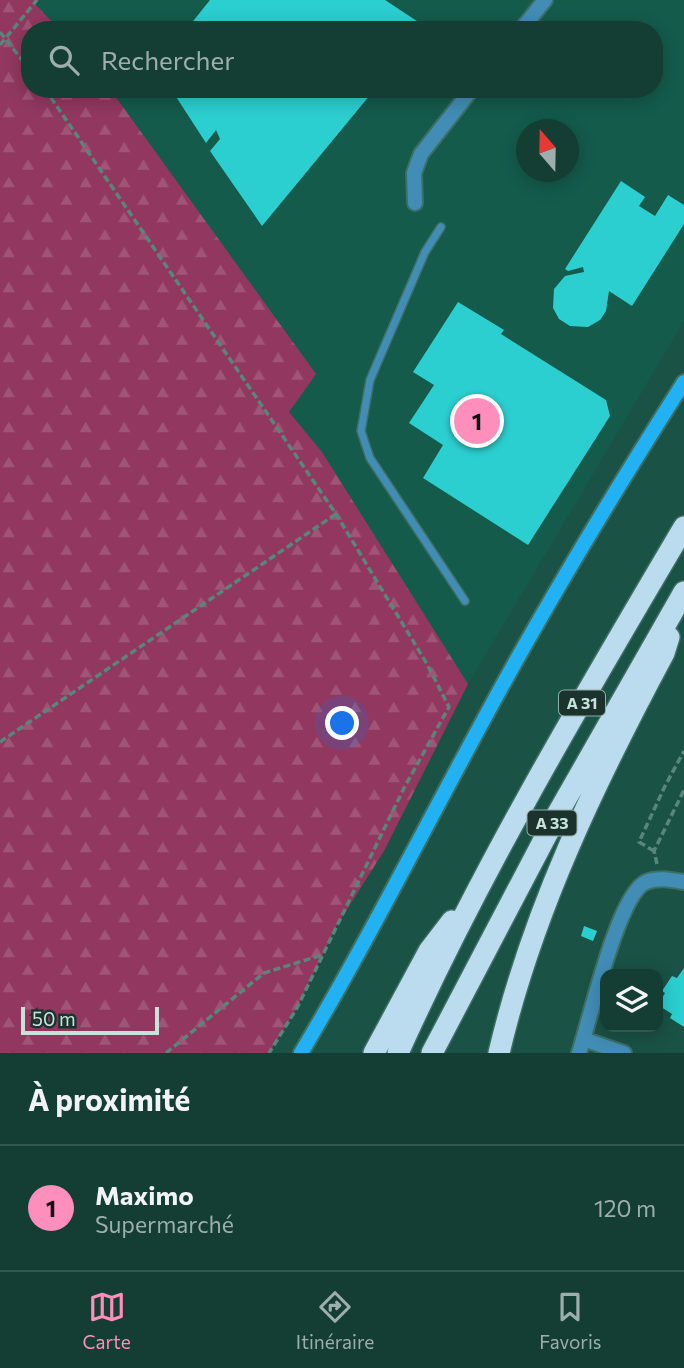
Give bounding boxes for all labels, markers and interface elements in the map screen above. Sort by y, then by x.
search box [21,21,663,98]
icon: search [45,41,83,79]
text: Rechercher [101,44,235,75]
north arrow [516,119,579,182]
pin: 1 [454,395,500,447]
road number: A 31 [559,690,605,716]
your location [325,706,359,740]
road number: A 33 [528,810,576,836]
map controls [600,969,663,1032]
button: layers [600,969,663,1032]
scale bar [21,1004,159,1036]
text: 50 m [32,1007,76,1030]
text: À proximité [28,1080,190,1117]
text: Maximo [95,1179,194,1210]
text: 1 [46,1194,56,1222]
text: 120 m [594,1194,656,1222]
text: Supermarché [95,1210,234,1238]
tab: Carte [83,1288,131,1353]
tab: Itinéraire [296,1288,374,1353]
tab: Favoris [539,1288,601,1353]

